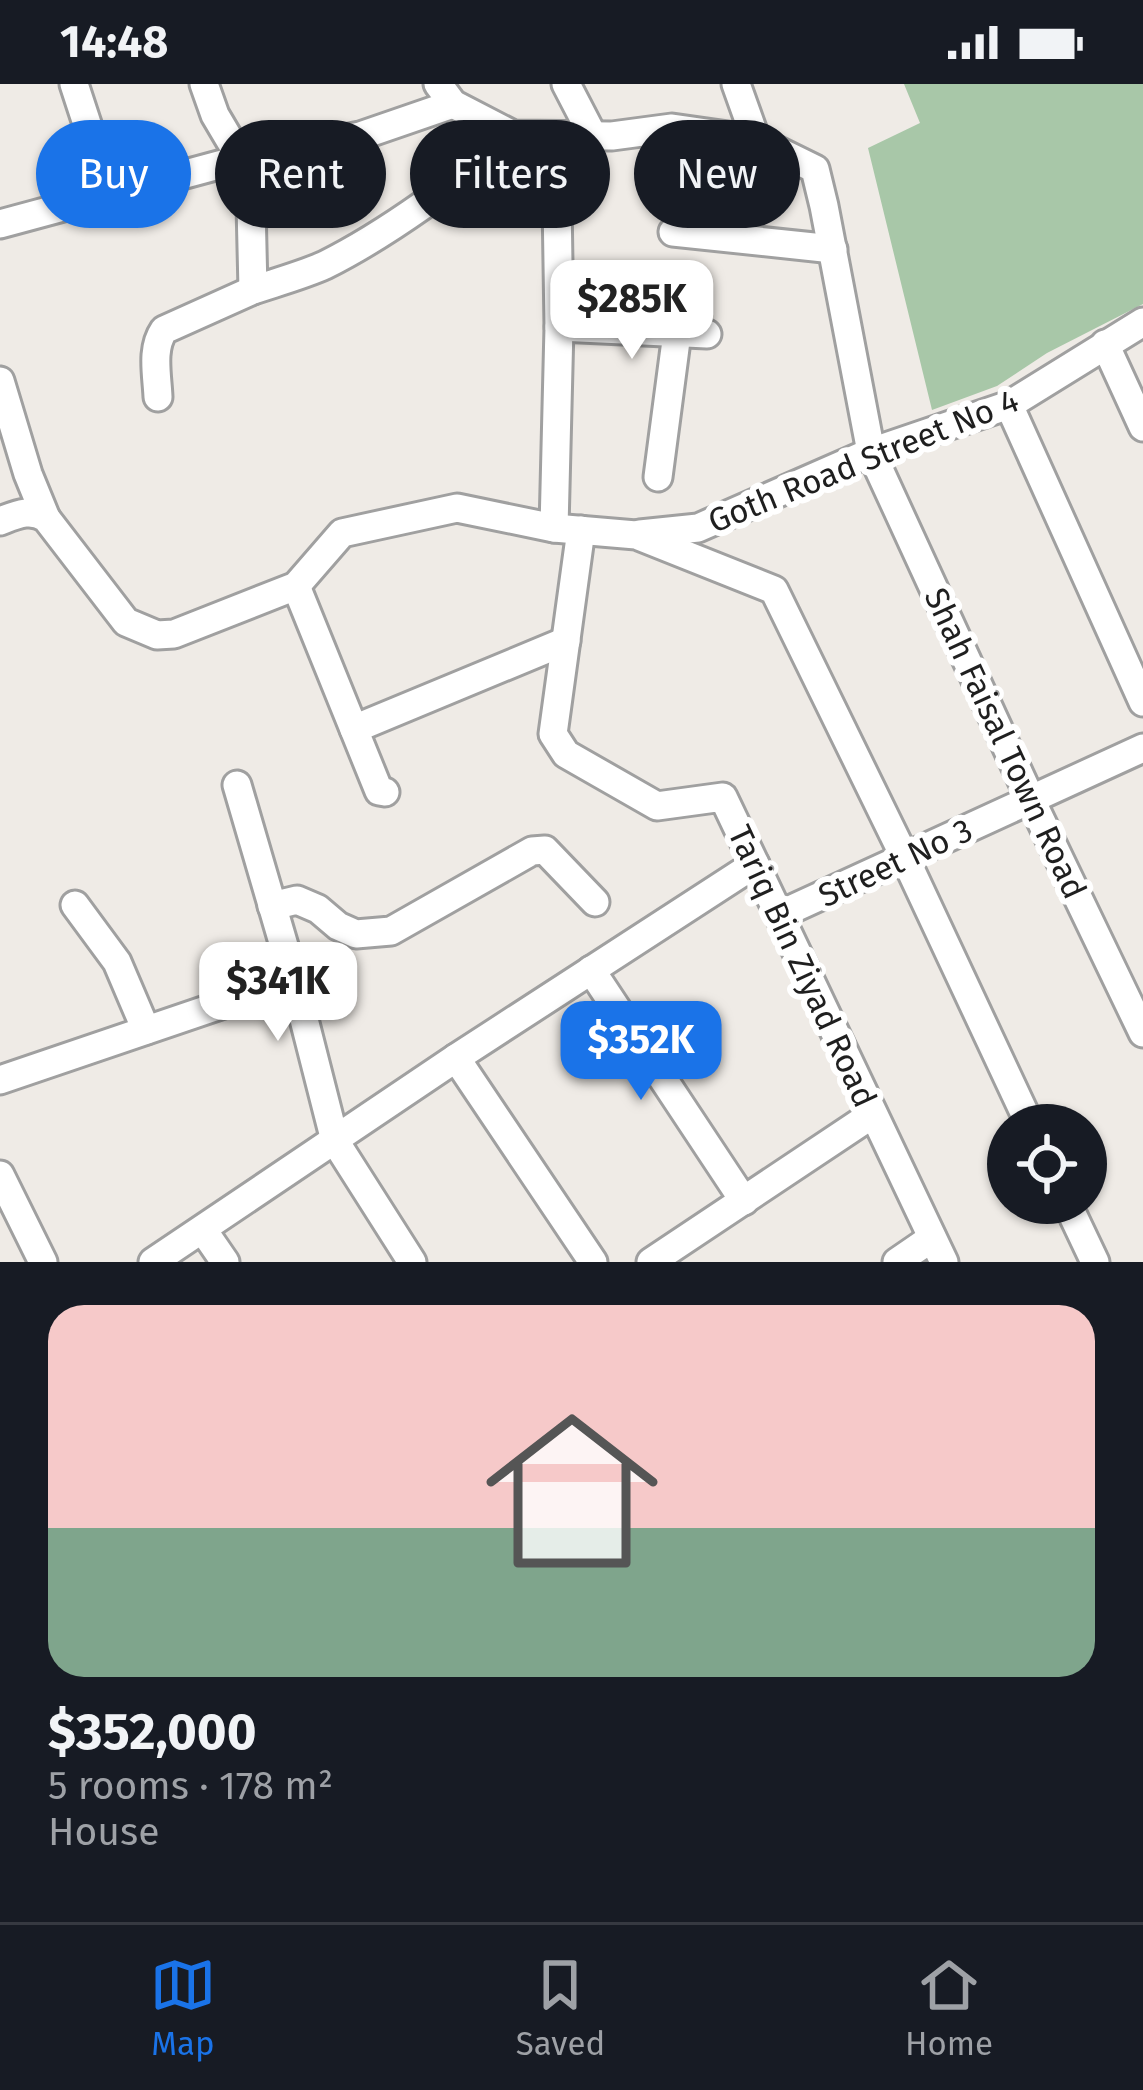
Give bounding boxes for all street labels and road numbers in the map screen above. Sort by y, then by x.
street label: Goth Road Street No 4 [702,380,1024,542]
street label: Shah Faisal Town Road [915,582,1095,905]
street label: Street No 3 [812,810,979,916]
street label: Tariq Bin Ziyad Road [719,819,885,1114]

